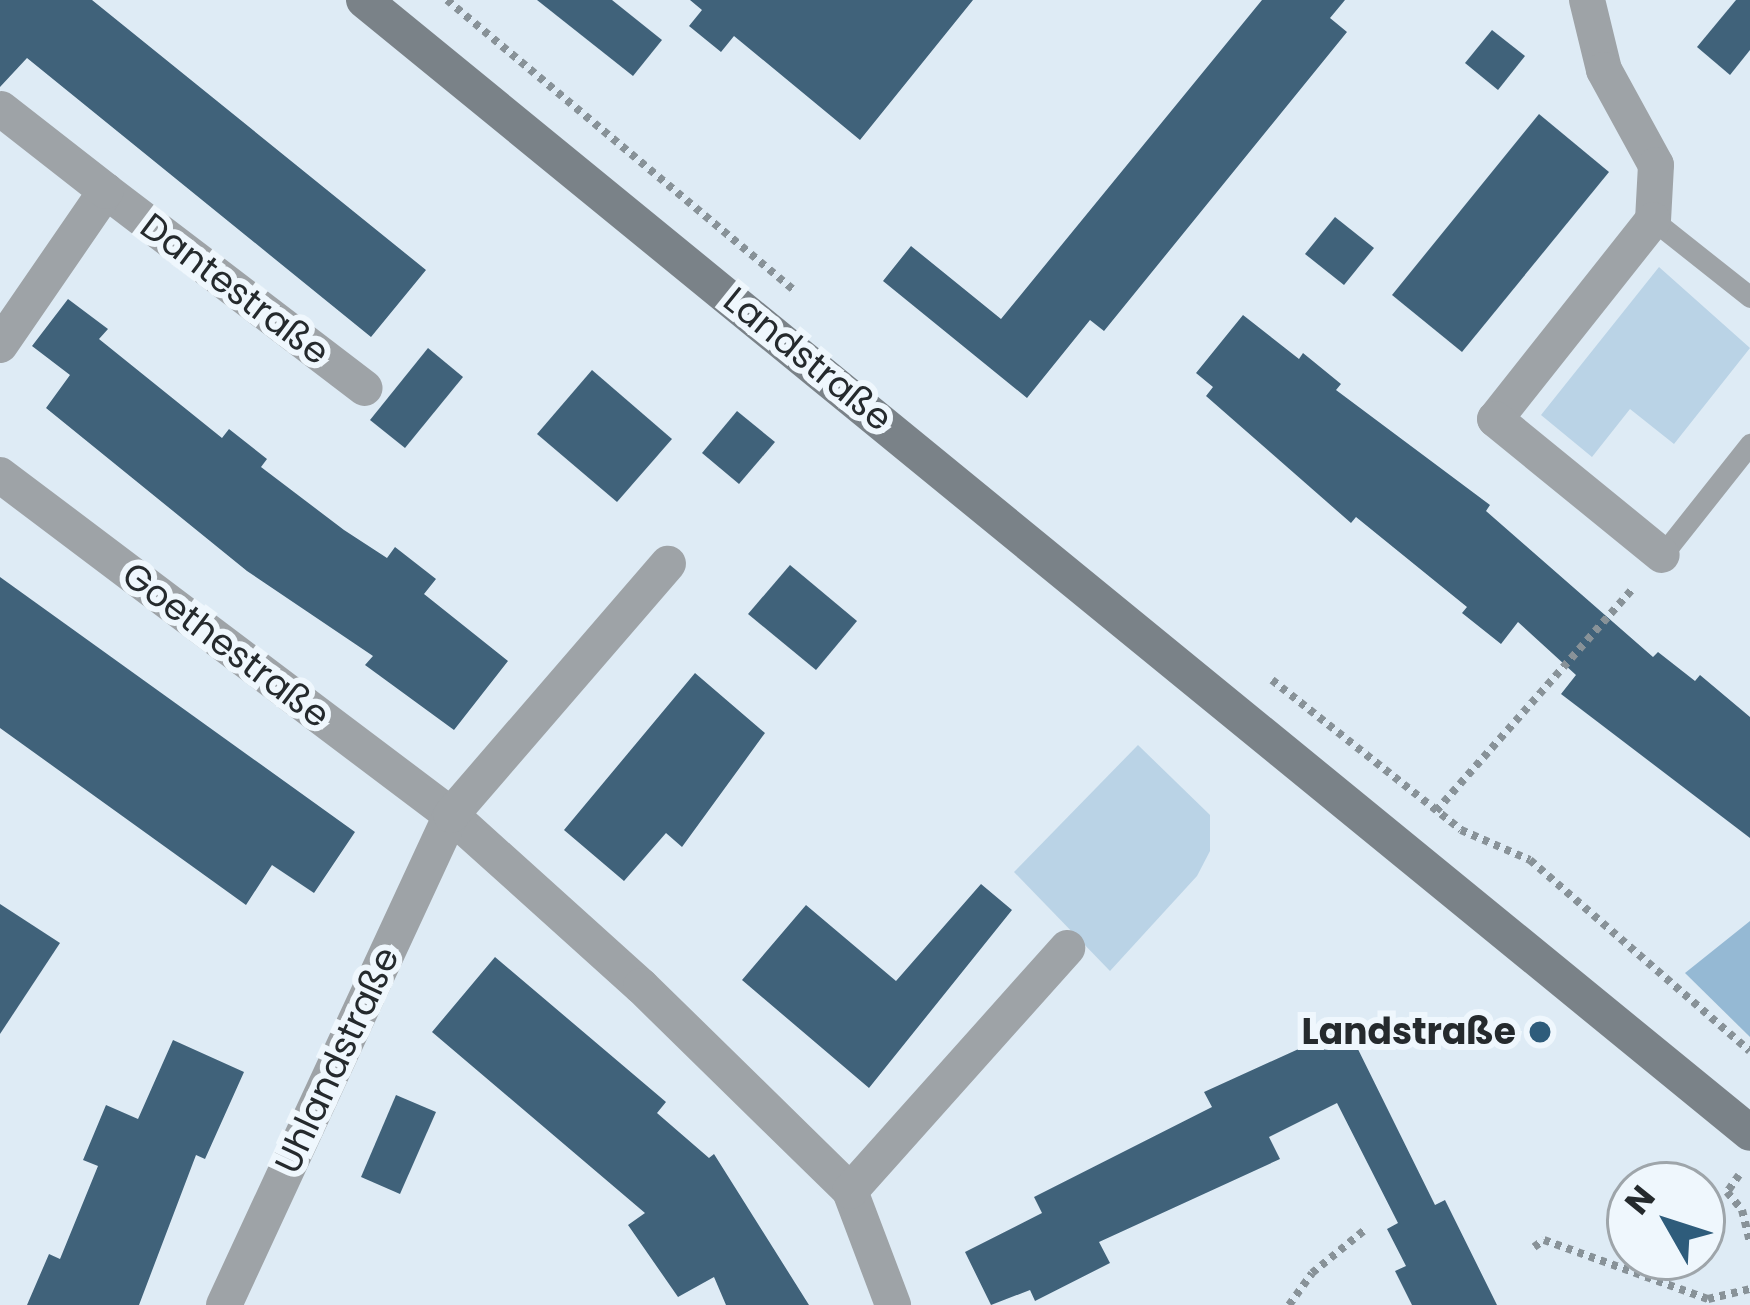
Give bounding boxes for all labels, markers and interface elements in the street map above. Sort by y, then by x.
street label: Dantestraße [132,204,338,374]
street label: Landstraße [715,278,901,440]
street label: Goethestraße [114,553,338,737]
street label: Uhlandstraße [266,940,408,1180]
place label: Landstraße [1302,1010,1516,1054]
marker: Landstraße [1527,1019,1553,1045]
north arrow [1606,1161,1726,1281]
text: N [1614,1175,1666,1224]

